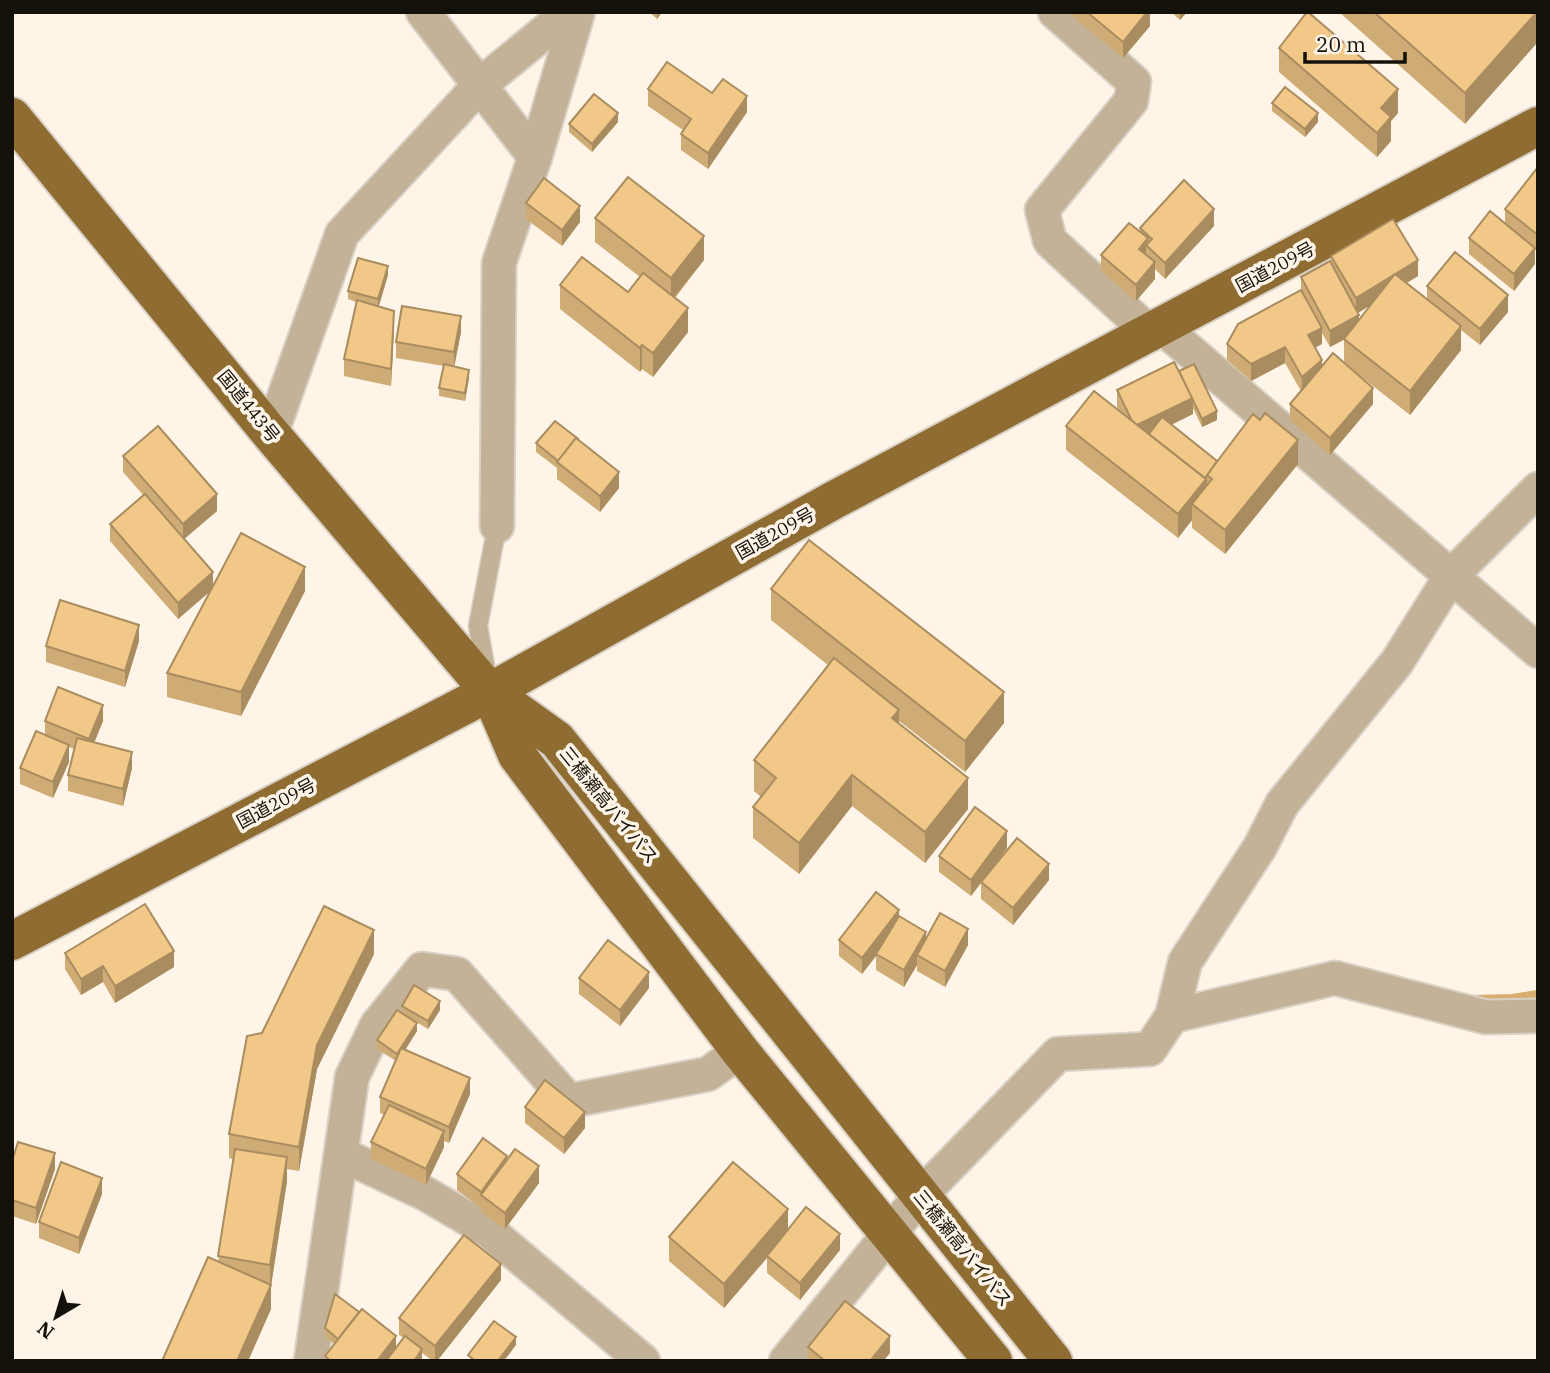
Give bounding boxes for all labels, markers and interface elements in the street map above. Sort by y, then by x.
scale bar [1305,21,1405,65]
text: 20 m [1316,30,1366,58]
street label: 国道209号 [1231,237,1319,297]
street label: 国道443号 [213,365,285,447]
street label: 国道209号 [732,502,818,564]
street label: 三橋瀬高バイパス [555,742,663,868]
street label: 国道209号 [232,773,320,833]
street label: 三橋瀬高バイパス [909,1185,1017,1311]
north arrow [21,1282,91,1352]
text: N [32,1316,59,1344]

